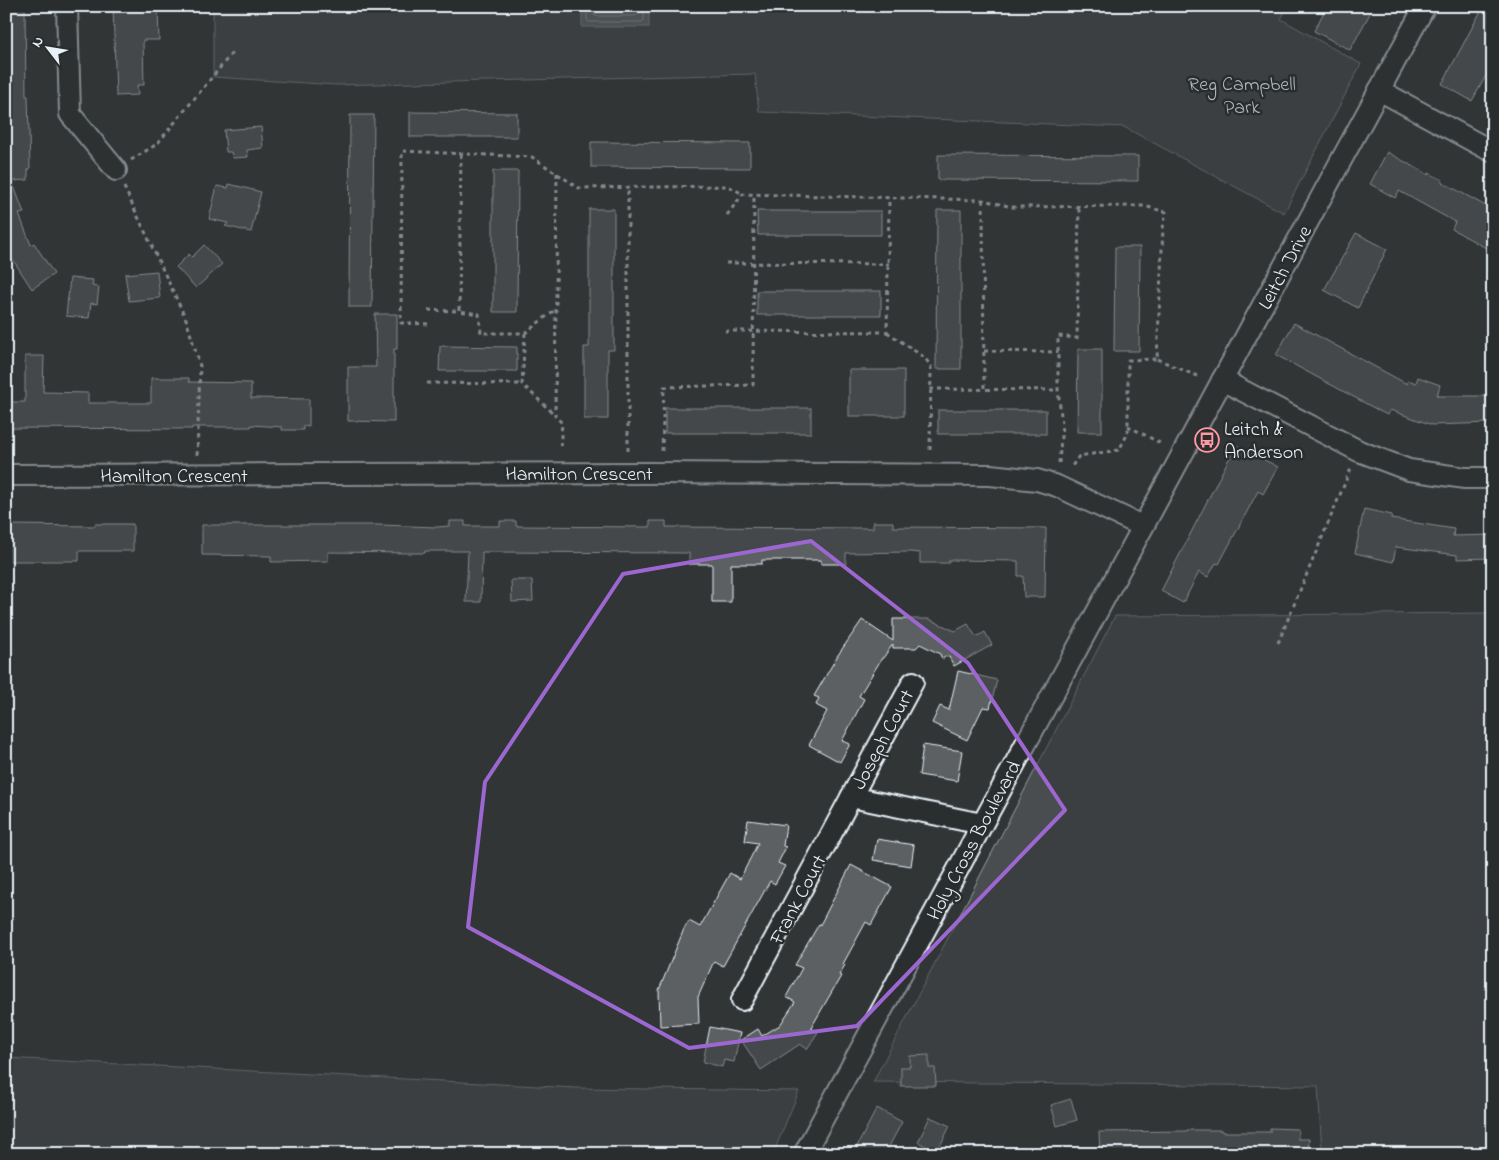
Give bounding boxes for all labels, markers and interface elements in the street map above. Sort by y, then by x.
north arrow [22,22,72,72]
text: N [27,33,50,52]
park label: Reg Campbell Park [1188,71,1296,123]
street label: Leitch Drive [1252,221,1321,316]
place label: Leitch & Anderson [1224,416,1303,468]
bus stop icon: Leitch & Anderson [1194,427,1220,453]
street label: Hamilton Crescent [505,461,653,490]
street label: Hamilton Crescent [100,463,248,492]
street label: Joseph Court [846,685,923,795]
street label: Holy Cross Boulevard [921,756,1030,926]
street label: Frank Court [763,850,835,951]

